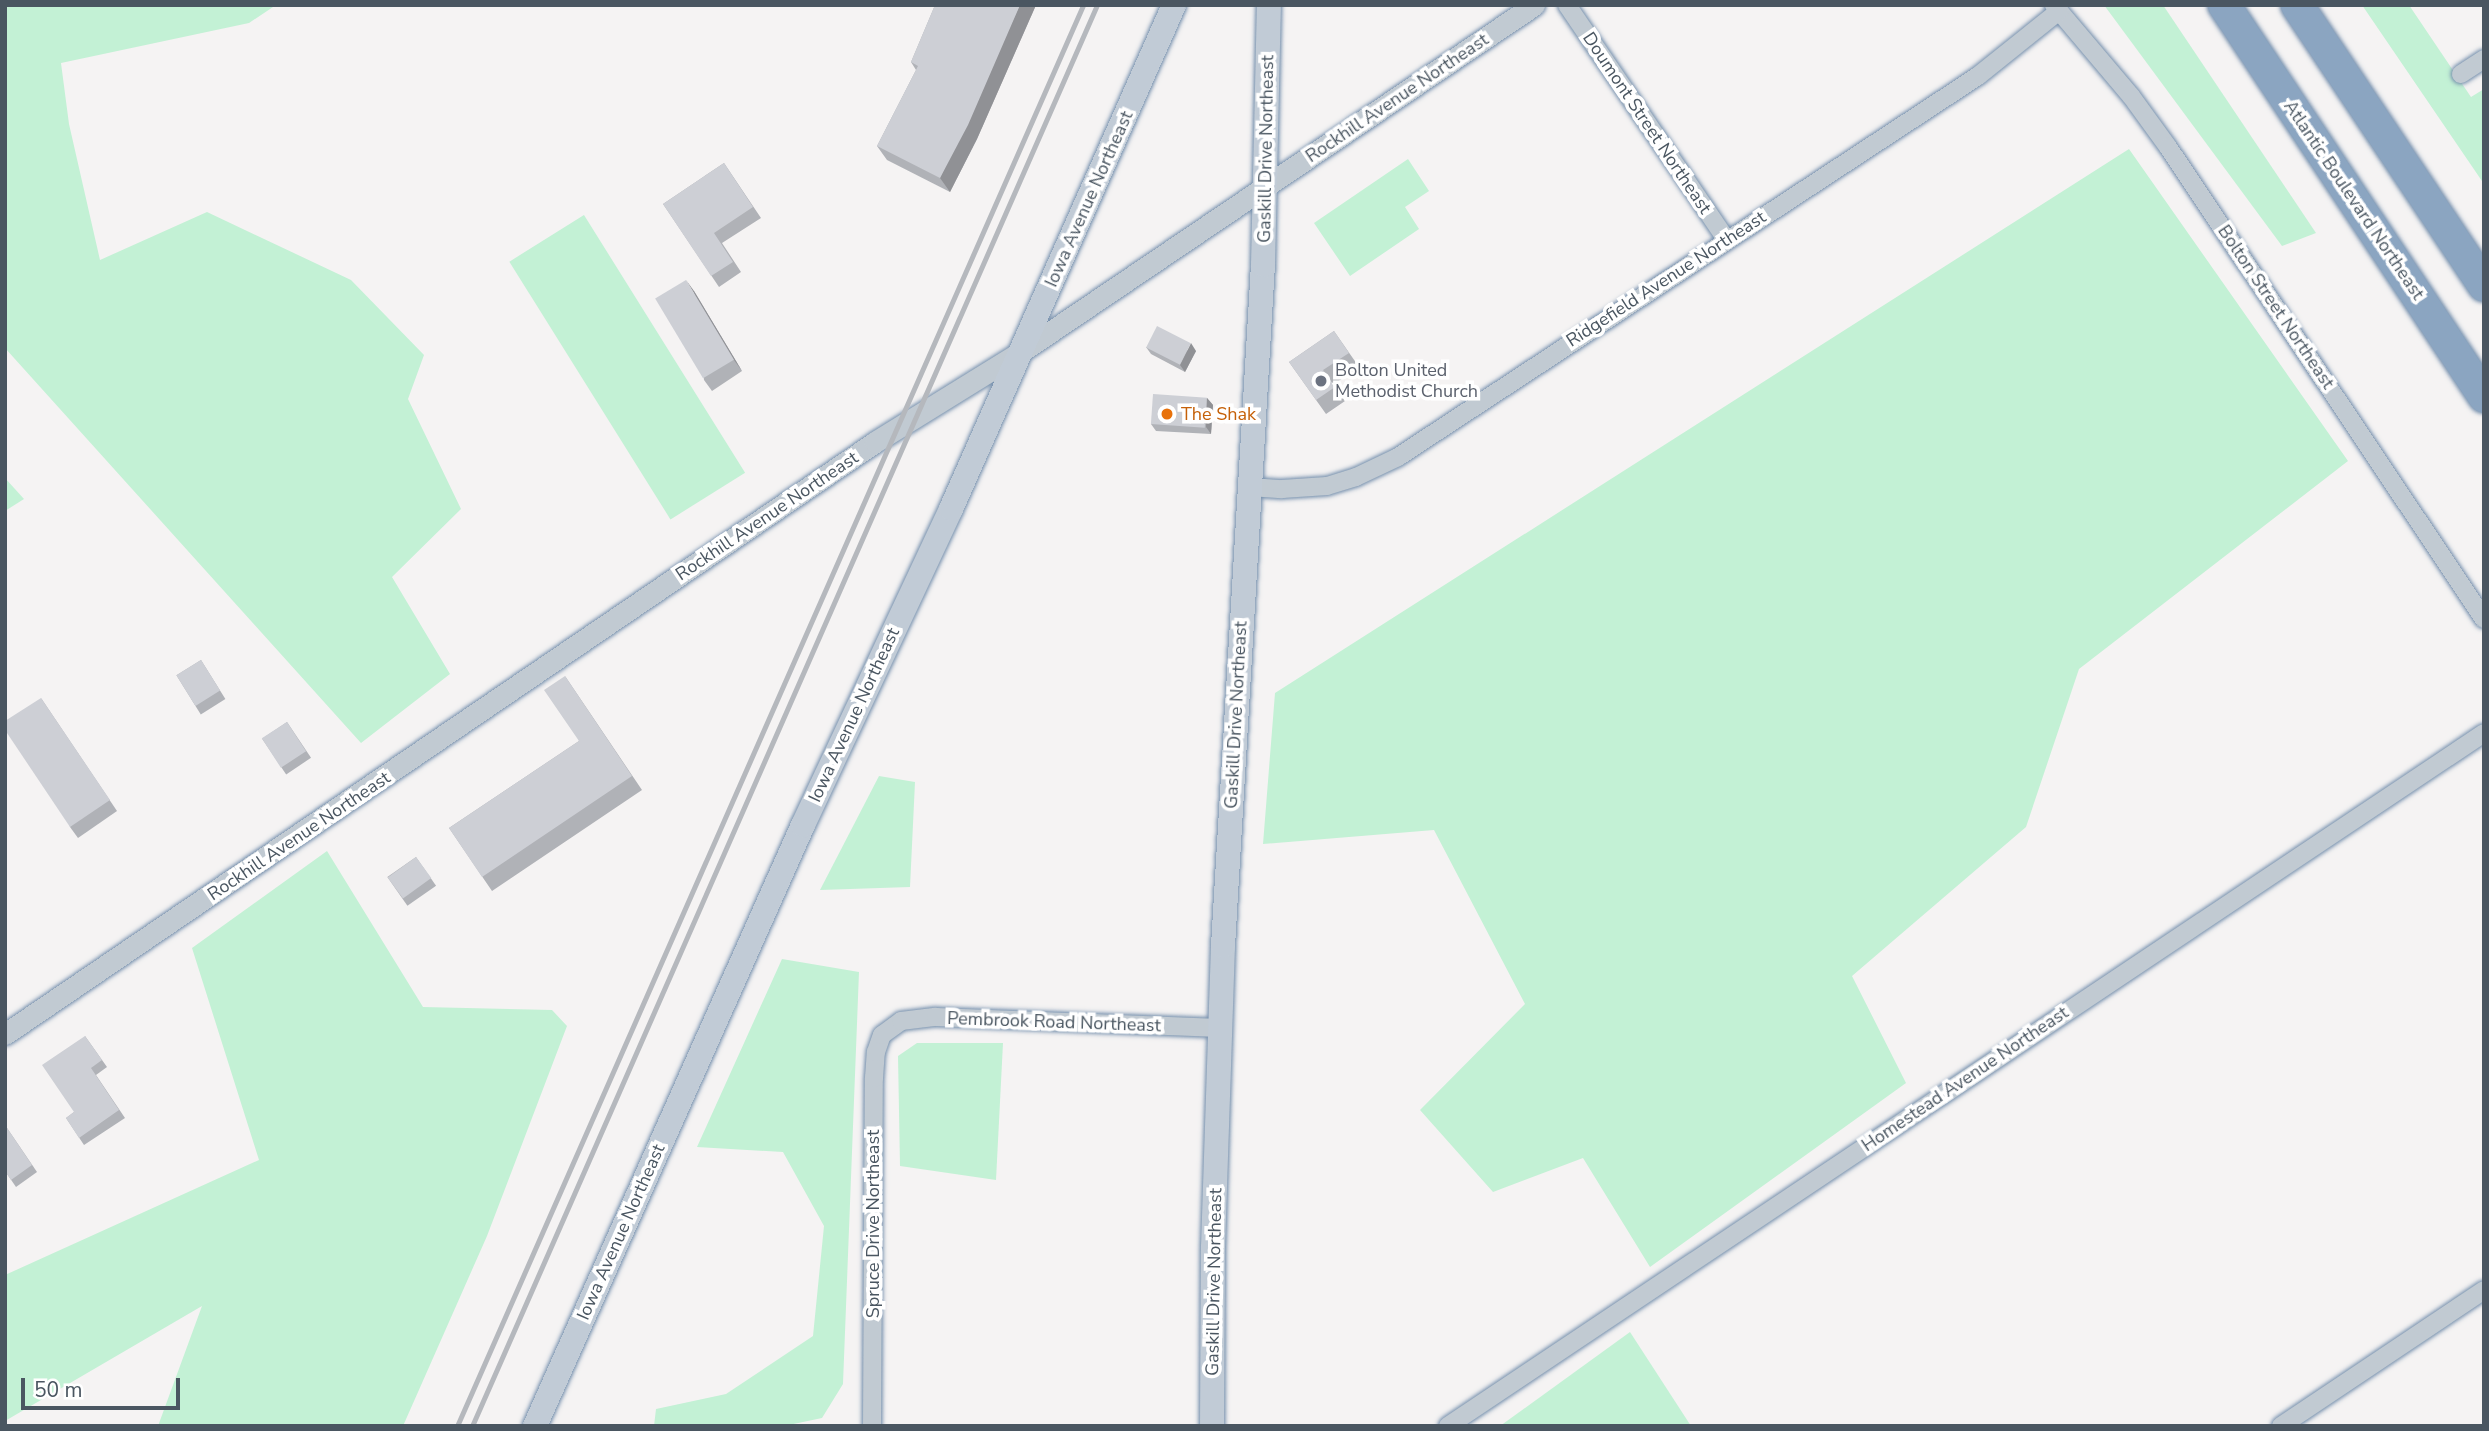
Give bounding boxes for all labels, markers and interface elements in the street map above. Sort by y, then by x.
street label: Doumont Street Northeast [1578,28,1716,218]
street label: Rockhill Avenue Northeast [1302,29,1492,167]
street label: Gaskill Drive Northeast [1254,55,1278,243]
street label: Atlantic Boulevard Northeast [2279,96,2429,304]
street label: Iowa Avenue Northeast [1040,108,1138,290]
street label: Ridgefield Avenue Northeast [1562,206,1770,352]
street label: Bolton Street Northeast [2213,221,2339,393]
place label: Bolton United Methodist Church [1335,360,1478,402]
marker: Bolton United Methodist Church [1313,373,1329,389]
place label: The Shak [1181,403,1256,425]
marker: The Shak [1159,406,1175,422]
street label: Rockhill Avenue Northeast [672,447,862,585]
street label: Gaskill Drive Northeast [1220,621,1252,809]
street label: Iowa Avenue Northeast [804,624,904,806]
street label: Rockhill Avenue Northeast [204,767,394,905]
street label: Homestead Avenue Northeast [1858,1002,2072,1156]
street label: Pembrook Road Northeast [947,1007,1161,1037]
street label: Spruce Drive Northeast [862,1130,884,1318]
street label: Iowa Avenue Northeast [572,1141,670,1323]
street label: Gaskill Drive Northeast [1202,1188,1226,1376]
scale bar [24,1364,184,1408]
text: 50 m [34,1376,83,1404]

